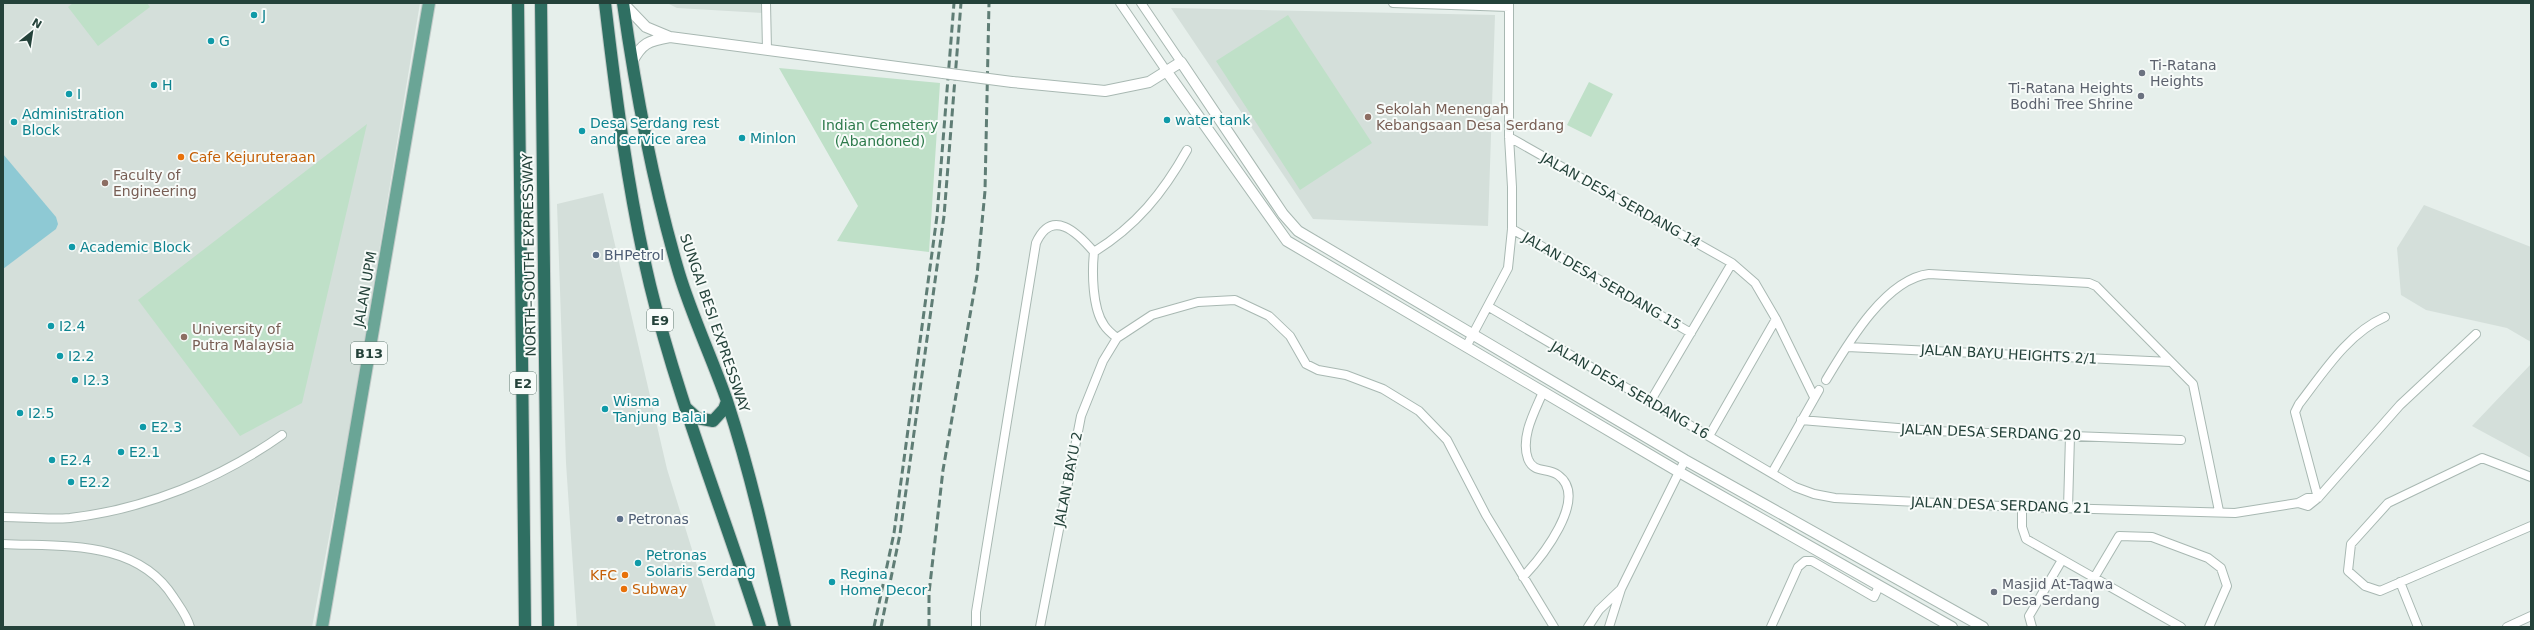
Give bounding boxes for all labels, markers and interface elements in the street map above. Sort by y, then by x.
place label: J [261,7,266,23]
marker: J [249,10,259,20]
north arrow [12,12,52,52]
text: N [30,16,44,32]
place label: G [219,33,230,49]
marker: G [206,36,216,46]
place label: Ti-Ratana Heights [2149,57,2217,89]
marker: Ti-Ratana Heights [2137,68,2147,78]
place label: H [162,77,173,93]
marker: H [149,80,159,90]
place label: Ti-Ratana Heights Bodhi Tree Shrine [2007,80,2133,112]
place label: I [77,86,81,102]
marker: I [64,89,74,99]
marker: Ti-Ratana Heights Bodhi Tree Shrine [2136,91,2146,101]
place label: Sekolah Menengah Kebangsaan Desa Serdang [1376,101,1564,133]
place label: Administration Block [22,106,124,138]
place label: water tank [1175,112,1251,128]
marker: Sekolah Menengah Kebangsaan Desa Serdang [1363,112,1373,122]
place label: Desa Serdang rest and service area [590,115,720,147]
marker: water tank [1162,115,1172,125]
marker: Administration Block [9,117,19,127]
park label: Indian Cemetery (Abandoned) [822,117,938,149]
marker: Desa Serdang rest and service area [577,126,587,136]
place label: Minlon [750,130,796,146]
marker: Minlon [737,133,747,143]
place label: Cafe Kejuruteraan [189,149,316,165]
street label: JALAN DESA SERDANG 14 [1538,149,1704,251]
marker: Cafe Kejuruteraan [176,152,186,162]
street label: NORTH–SOUTH EXPRESSWAY [519,153,539,357]
place label: Faculty of Engineering [113,167,197,199]
marker: Faculty of Engineering [100,178,110,188]
street label: JALAN DESA SERDANG 15 [1519,229,1684,333]
street label: SUNGAI BESI EXPRESSWAY [677,232,753,415]
place label: Academic Block [80,239,192,255]
marker: Academic Block [67,242,77,252]
place label: BHPetrol [604,247,664,263]
street label: JALAN UPM [350,250,380,329]
marker: BHPetrol [591,250,601,260]
road number: E9 [647,309,673,331]
place label: I2.4 [59,318,85,334]
marker: I2.4 [46,321,56,331]
place label: University of Putra Malaysia [192,321,295,353]
marker: University of Putra Malaysia [179,332,189,342]
street label: JALAN DESA SERDANG 16 [1547,338,1712,442]
street label: JALAN BAYU HEIGHTS 2/1 [1919,341,2098,367]
road number: B13 [351,342,387,364]
place label: I2.2 [68,348,94,364]
marker: I2.2 [55,351,65,361]
place label: I2.3 [83,372,109,388]
road number: E2 [510,372,536,394]
marker: I2.3 [70,375,80,385]
place label: Wisma Tanjung Balai [612,393,706,425]
marker: Wisma Tanjung Balai [600,404,610,414]
place label: I2.5 [28,405,54,421]
marker: I2.5 [15,408,25,418]
place label: E2.3 [151,419,182,435]
street label: JALAN DESA SERDANG 20 [1900,421,2081,443]
marker: E2.3 [138,422,148,432]
street label: JALAN BAYU 2 [1051,430,1085,529]
place label: E2.1 [129,444,160,460]
marker: E2.1 [116,447,126,457]
place label: E2.4 [60,452,91,468]
marker: E2.4 [47,455,57,465]
place label: E2.2 [79,474,110,490]
marker: E2.2 [66,477,76,487]
street label: JALAN DESA SERDANG 21 [1910,494,2091,516]
place label: Petronas [628,511,689,527]
marker: Petronas [615,514,625,524]
place label: Petronas Solaris Serdang [646,547,756,579]
marker: Petronas Solaris Serdang [633,558,643,568]
place label: Regina Home Decor [840,566,927,598]
place label: KFC [590,567,617,583]
marker: KFC [620,570,630,580]
place label: Masjid At-Taqwa Desa Serdang [2002,576,2113,608]
marker: Regina Home Decor [827,577,837,587]
place label: Subway [632,581,687,597]
marker: Subway [619,584,629,594]
marker: Masjid At-Taqwa Desa Serdang [1989,587,1999,597]

